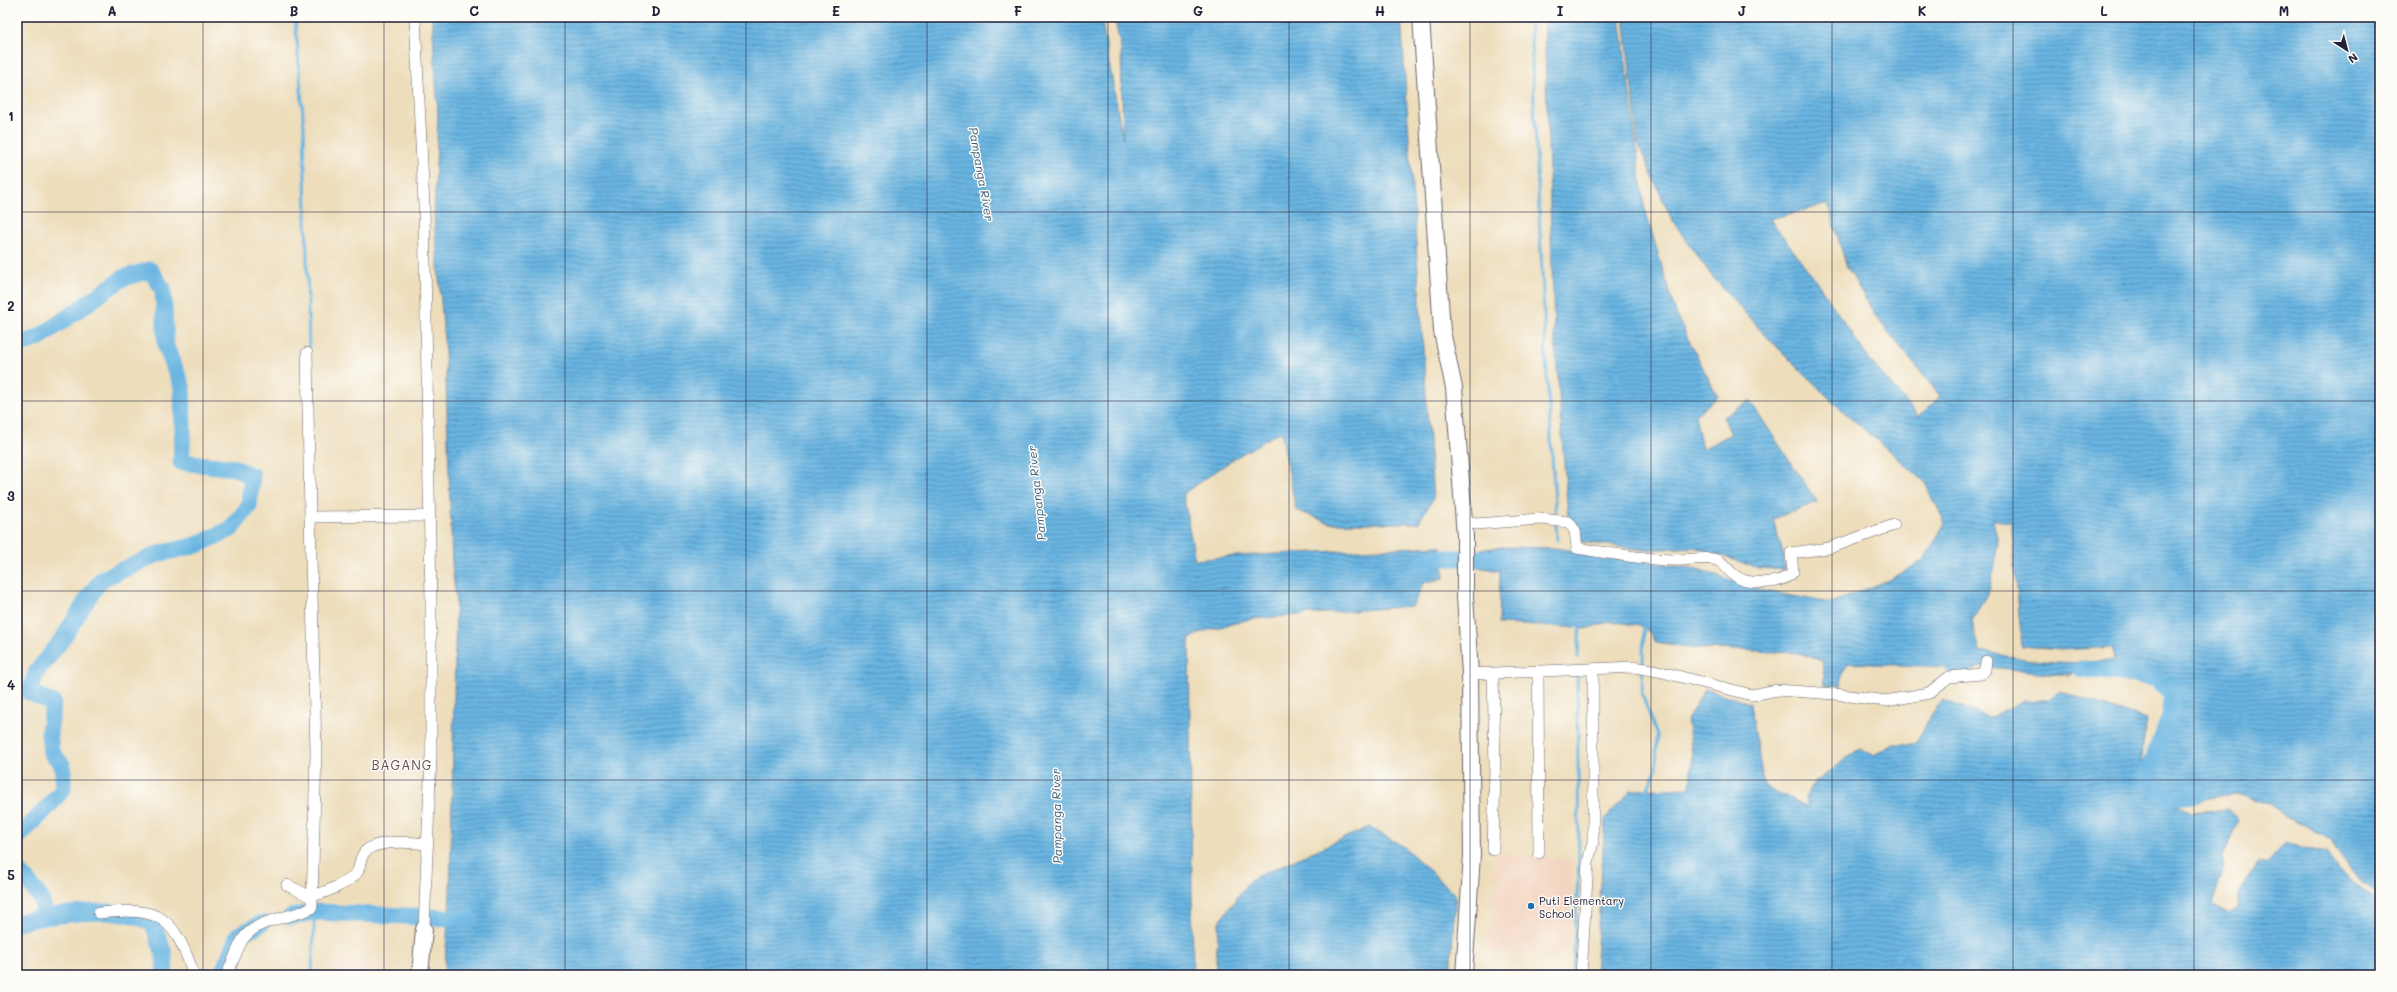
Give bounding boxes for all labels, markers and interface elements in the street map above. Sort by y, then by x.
text: A [107,2,117,19]
text: B [290,2,299,19]
text: C [469,2,479,19]
text: D [651,2,661,19]
text: E [832,2,840,19]
text: F [1014,2,1022,19]
text: G [1193,2,1203,19]
text: H [1375,2,1385,19]
text: I [1557,2,1564,19]
text: J [1738,2,1746,19]
text: K [1918,2,1927,19]
text: L [2100,2,2108,19]
text: M [2279,2,2289,19]
north arrow [2327,30,2367,70]
text: N [2345,50,2361,67]
text: 1 [8,107,14,124]
water label: Pampanga River [966,126,998,222]
text: 2 [7,297,15,314]
water label: Pampanga River [1023,445,1049,541]
text: 3 [7,487,15,504]
text: 4 [7,676,15,693]
district label: BAGANG [372,756,432,773]
water label: Pampanga River [1047,768,1065,864]
text: 5 [7,866,15,883]
place label: Puti Elementary School [1539,893,1624,921]
marker: Puti Elementary School [1526,901,1536,911]

